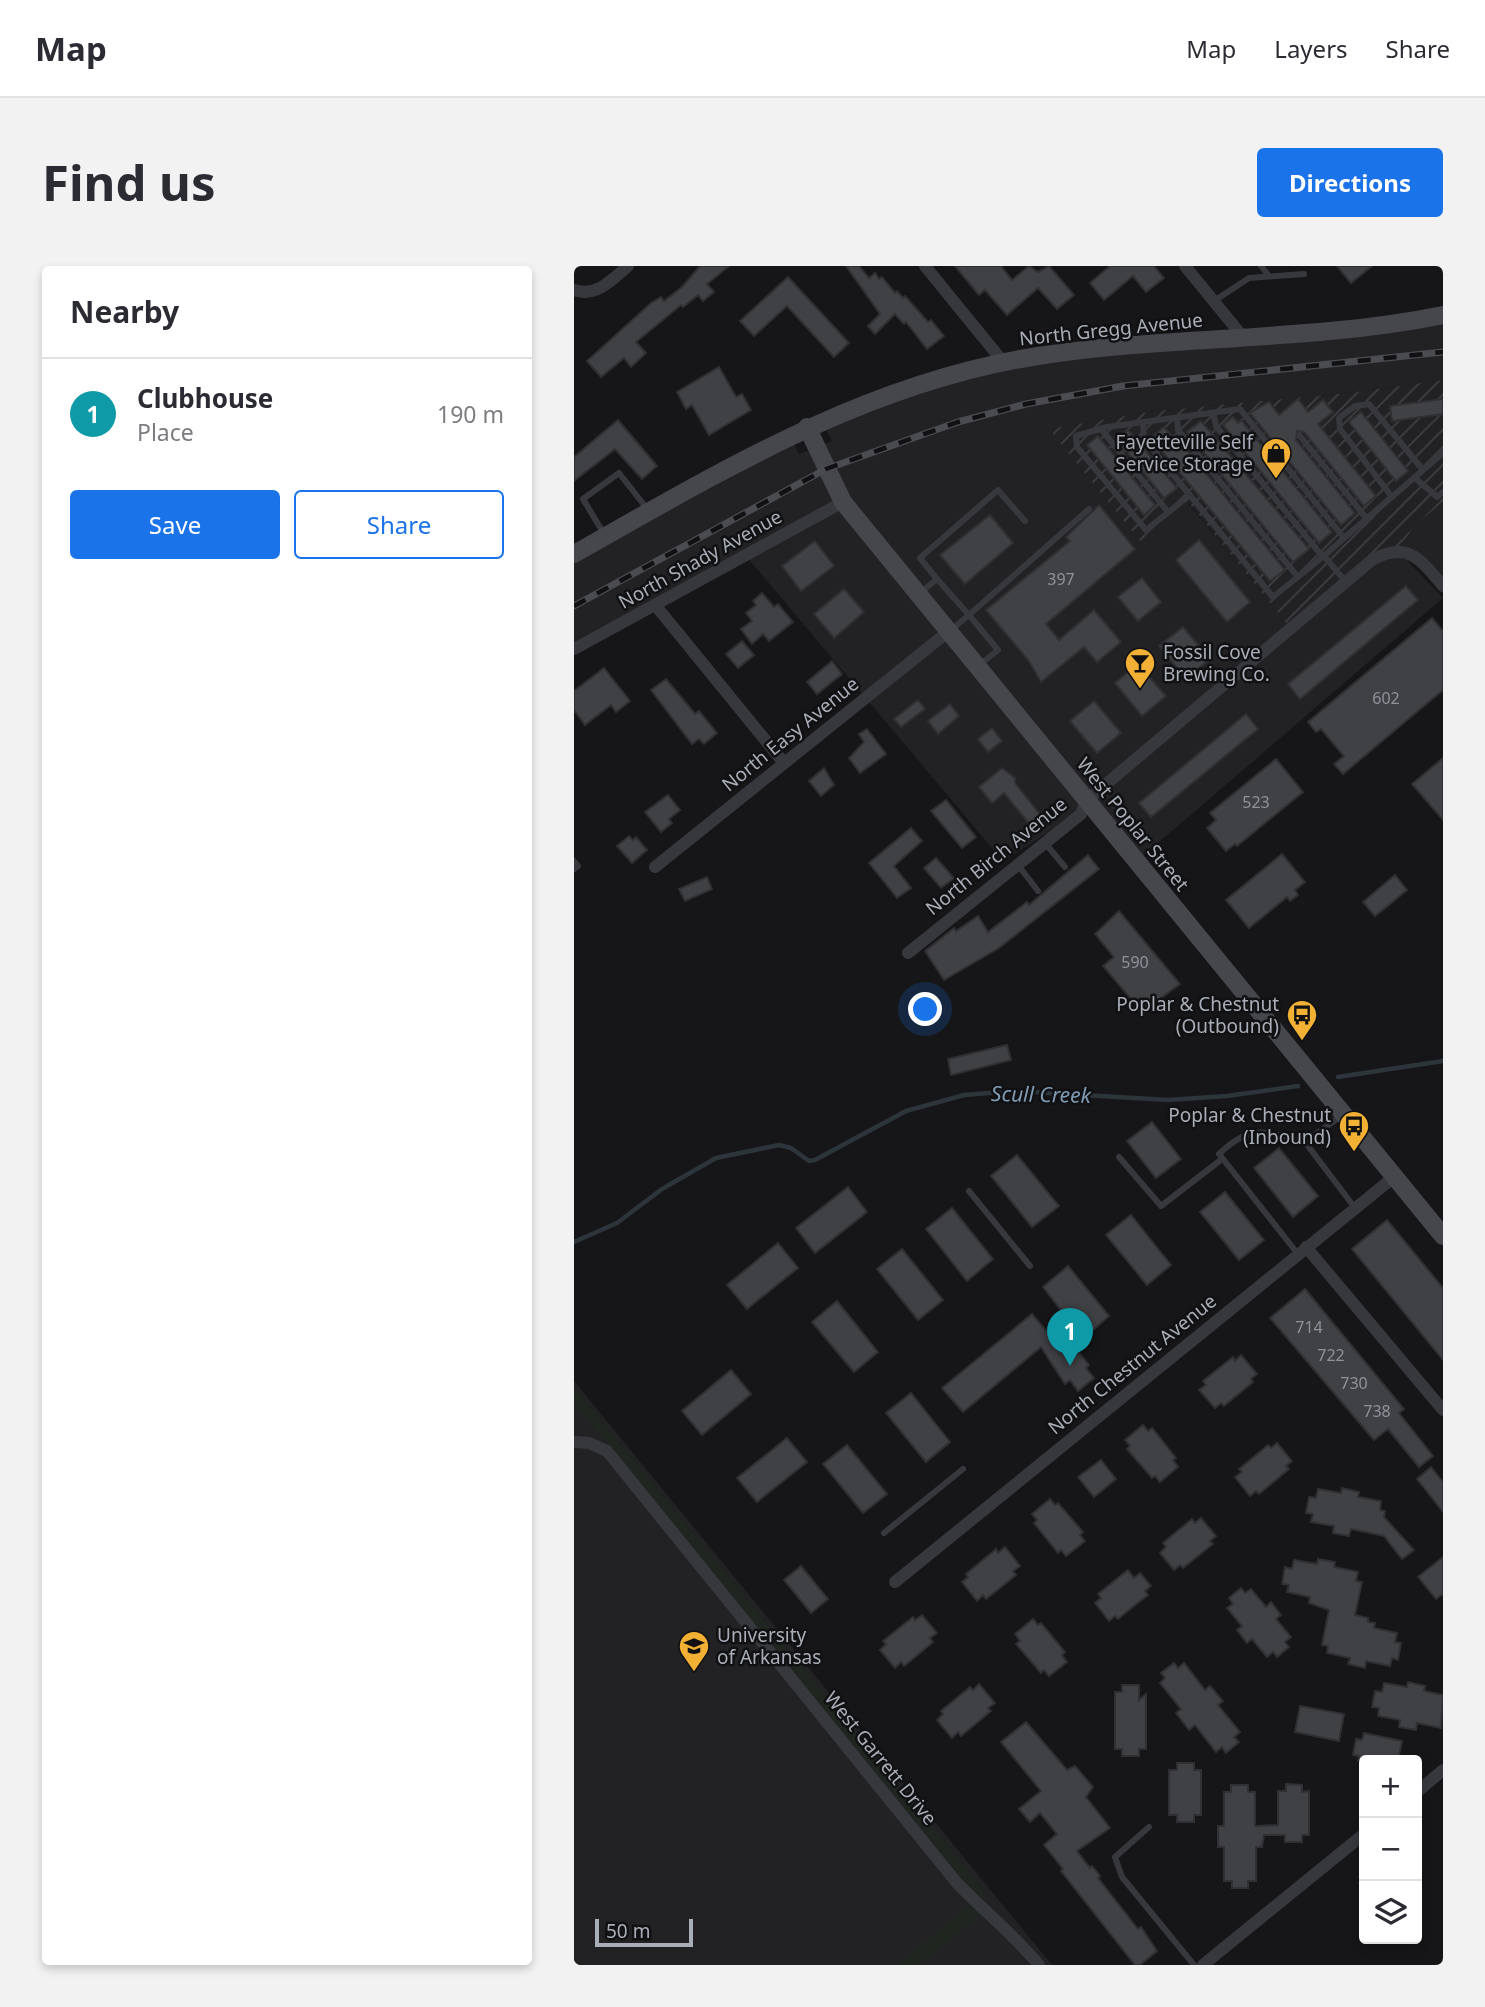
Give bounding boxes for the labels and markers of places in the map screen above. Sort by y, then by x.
place label: Fayetteville Self Service Storage [1115,429,1254,477]
shop icon: Fayetteville Self Service Storage [1259,436,1293,480]
place label: Fossil Cove Brewing Co. [1163,639,1270,687]
bar icon: Fossil Cove Brewing Co. [1123,646,1157,690]
place label: Poplar & Chestnut (Outbound) [1116,991,1279,1039]
bus stop icon: Poplar & Chestnut (Outbound) [1285,998,1319,1042]
place label: Poplar & Chestnut (Inbound) [1168,1102,1331,1150]
bus stop icon: Poplar & Chestnut (Inbound) [1337,1109,1371,1153]
pin: 1 [1047,1308,1093,1366]
place label: University of Arkansas [717,1622,821,1670]
school or university icon: University of Arkansas [677,1629,711,1673]

